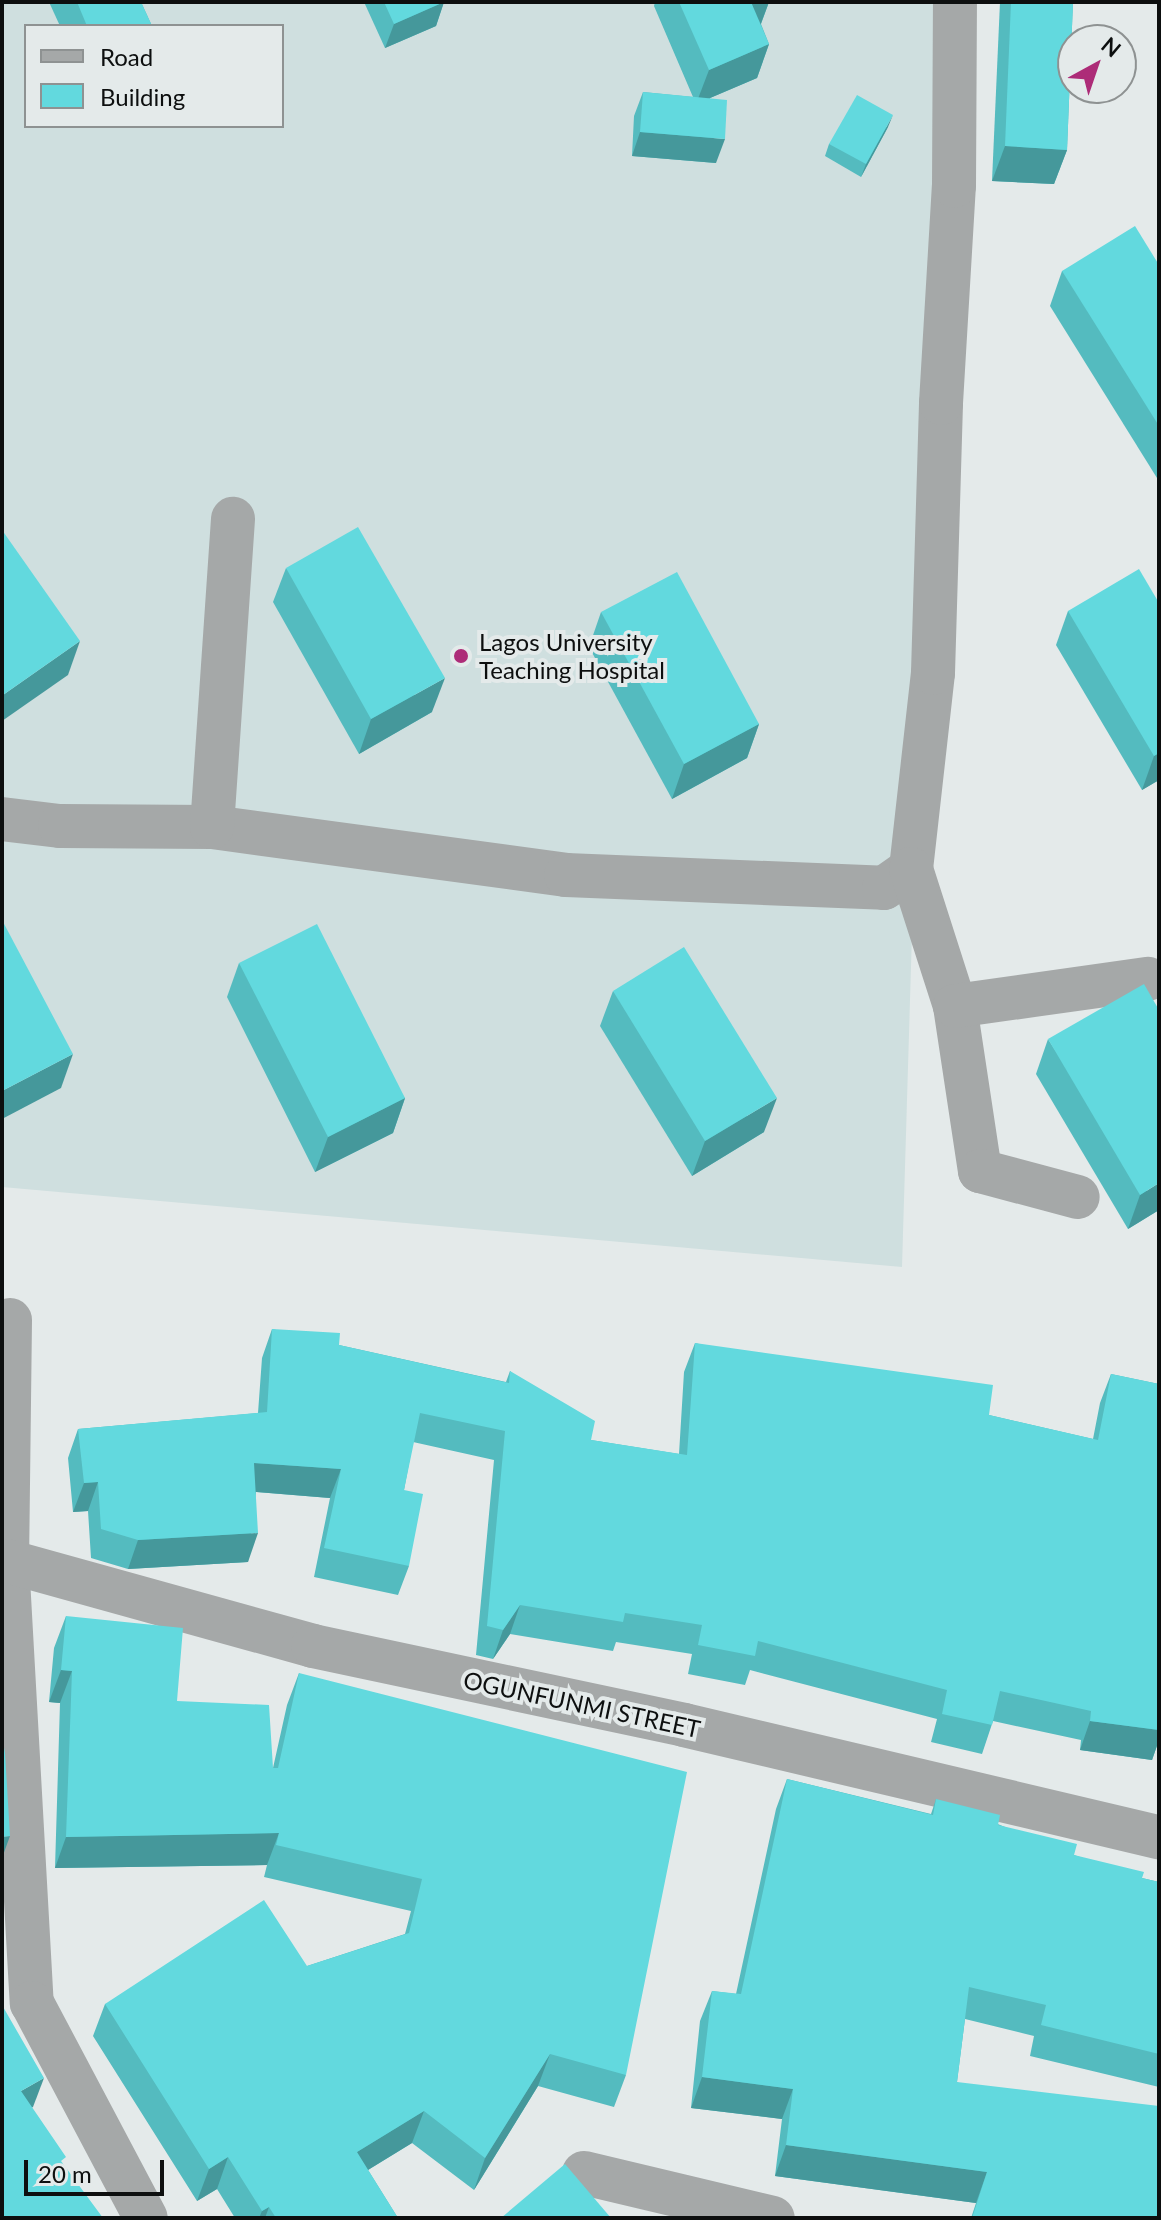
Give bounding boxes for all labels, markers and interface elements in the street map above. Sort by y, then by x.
legend [24,24,284,128]
north arrow [1057,24,1137,104]
text: N [1096,31,1127,63]
text: Road [100,42,153,71]
text: Building [100,82,185,111]
place label: Lagos University Teaching Hospital [479,628,665,684]
marker: Lagos University Teaching Hospital [450,645,472,667]
street label: OGUNFUNMI STREET [461,1665,703,1743]
scale bar [28,2144,168,2194]
text: 20 m [38,2159,92,2188]

